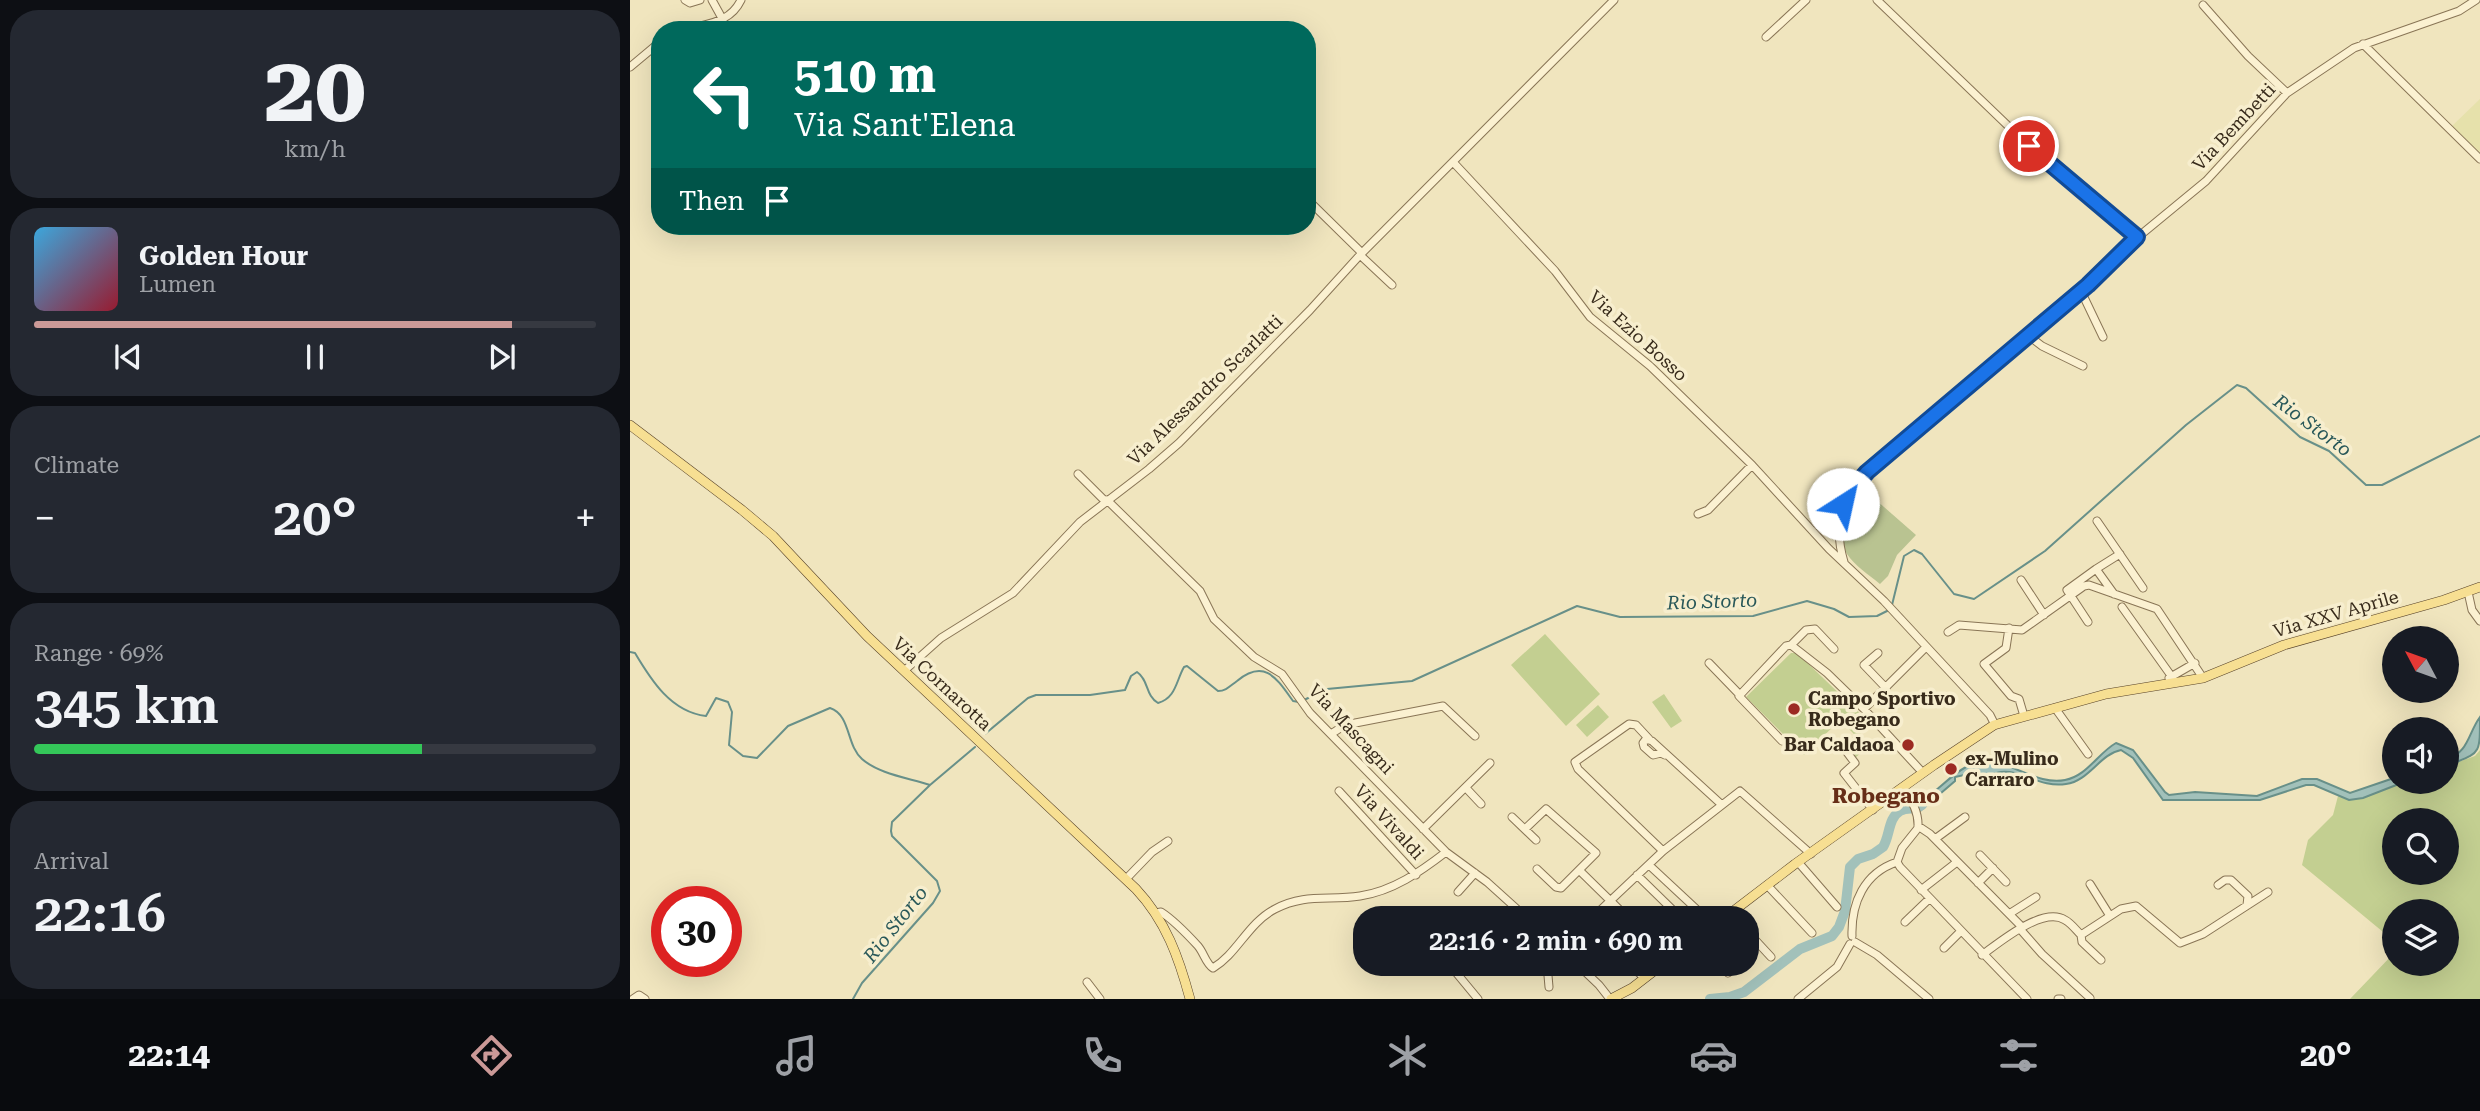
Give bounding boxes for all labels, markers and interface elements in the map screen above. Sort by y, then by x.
text: 20 [264,37,366,143]
text: 510 m [794,47,936,104]
icon: left [679,49,770,140]
street label: Via Bembetti [2188,78,2280,175]
text: Via Sant'Elena [794,106,1015,144]
pin [1999,116,2059,176]
icon: arrive [2010,127,2048,165]
text: km/h [284,136,346,163]
icon: arrive [758,182,796,220]
text: Then [679,186,744,216]
text: Golden Hour [139,241,308,271]
text: Lumen [139,271,216,298]
street label: Via Ezio Bosso [1585,286,1692,385]
street label: Via Alessandro Scarlatti [1123,310,1286,469]
icon: previous [109,338,147,376]
icon: pause [296,338,334,376]
icon: next [483,338,521,376]
water label: Rio Storto [2269,389,2356,461]
text: Climate [34,452,119,479]
position arrow [1806,467,1880,541]
text: 20° [273,487,357,548]
text: − [34,496,55,540]
text: + [575,496,596,540]
street label: Via XXV Aprile [2271,586,2401,641]
water label: Rio Storto [1665,588,1758,615]
north arrow [2382,626,2459,704]
map controls [2382,626,2459,976]
street label: Via Cornarotta [889,633,996,735]
text: Range · 69% [34,640,163,667]
text: 345 km [34,675,219,736]
street label: Via Mascagni [1304,679,1399,778]
place label: Campo Sportivo Robegano [1808,688,1956,730]
marker: Campo Sportivo Robegano [1786,701,1802,717]
button: sound [2382,717,2459,794]
place label: Bar Caldaoa [1784,734,1894,755]
marker: Bar Caldaoa [1900,737,1916,753]
place label: ex-Mulino Carraro [1965,748,2059,790]
marker: ex-Mulino Carraro [1943,761,1959,777]
street label: Via Vivaldi [1350,780,1429,864]
district label: Robegano [1832,784,1940,808]
button: search [2382,808,2459,885]
text: Arrival [34,848,109,875]
water label: Rio Storto [858,882,932,968]
text: 22:16 [34,883,166,944]
speed limit sign: 30 [651,886,742,977]
button: layers [2382,899,2459,976]
text: 22:16 · 2 min · 690 m [1429,926,1683,956]
icon: directions [467,1031,516,1080]
icon: music [772,1031,821,1080]
icon: phone [1078,1031,1127,1080]
icon: climate [1383,1031,1432,1080]
icon: car [1689,1031,1738,1080]
icon: filters [1994,1031,2043,1080]
text: 22:14 [128,1036,210,1074]
text: 20° [2300,1036,2352,1074]

